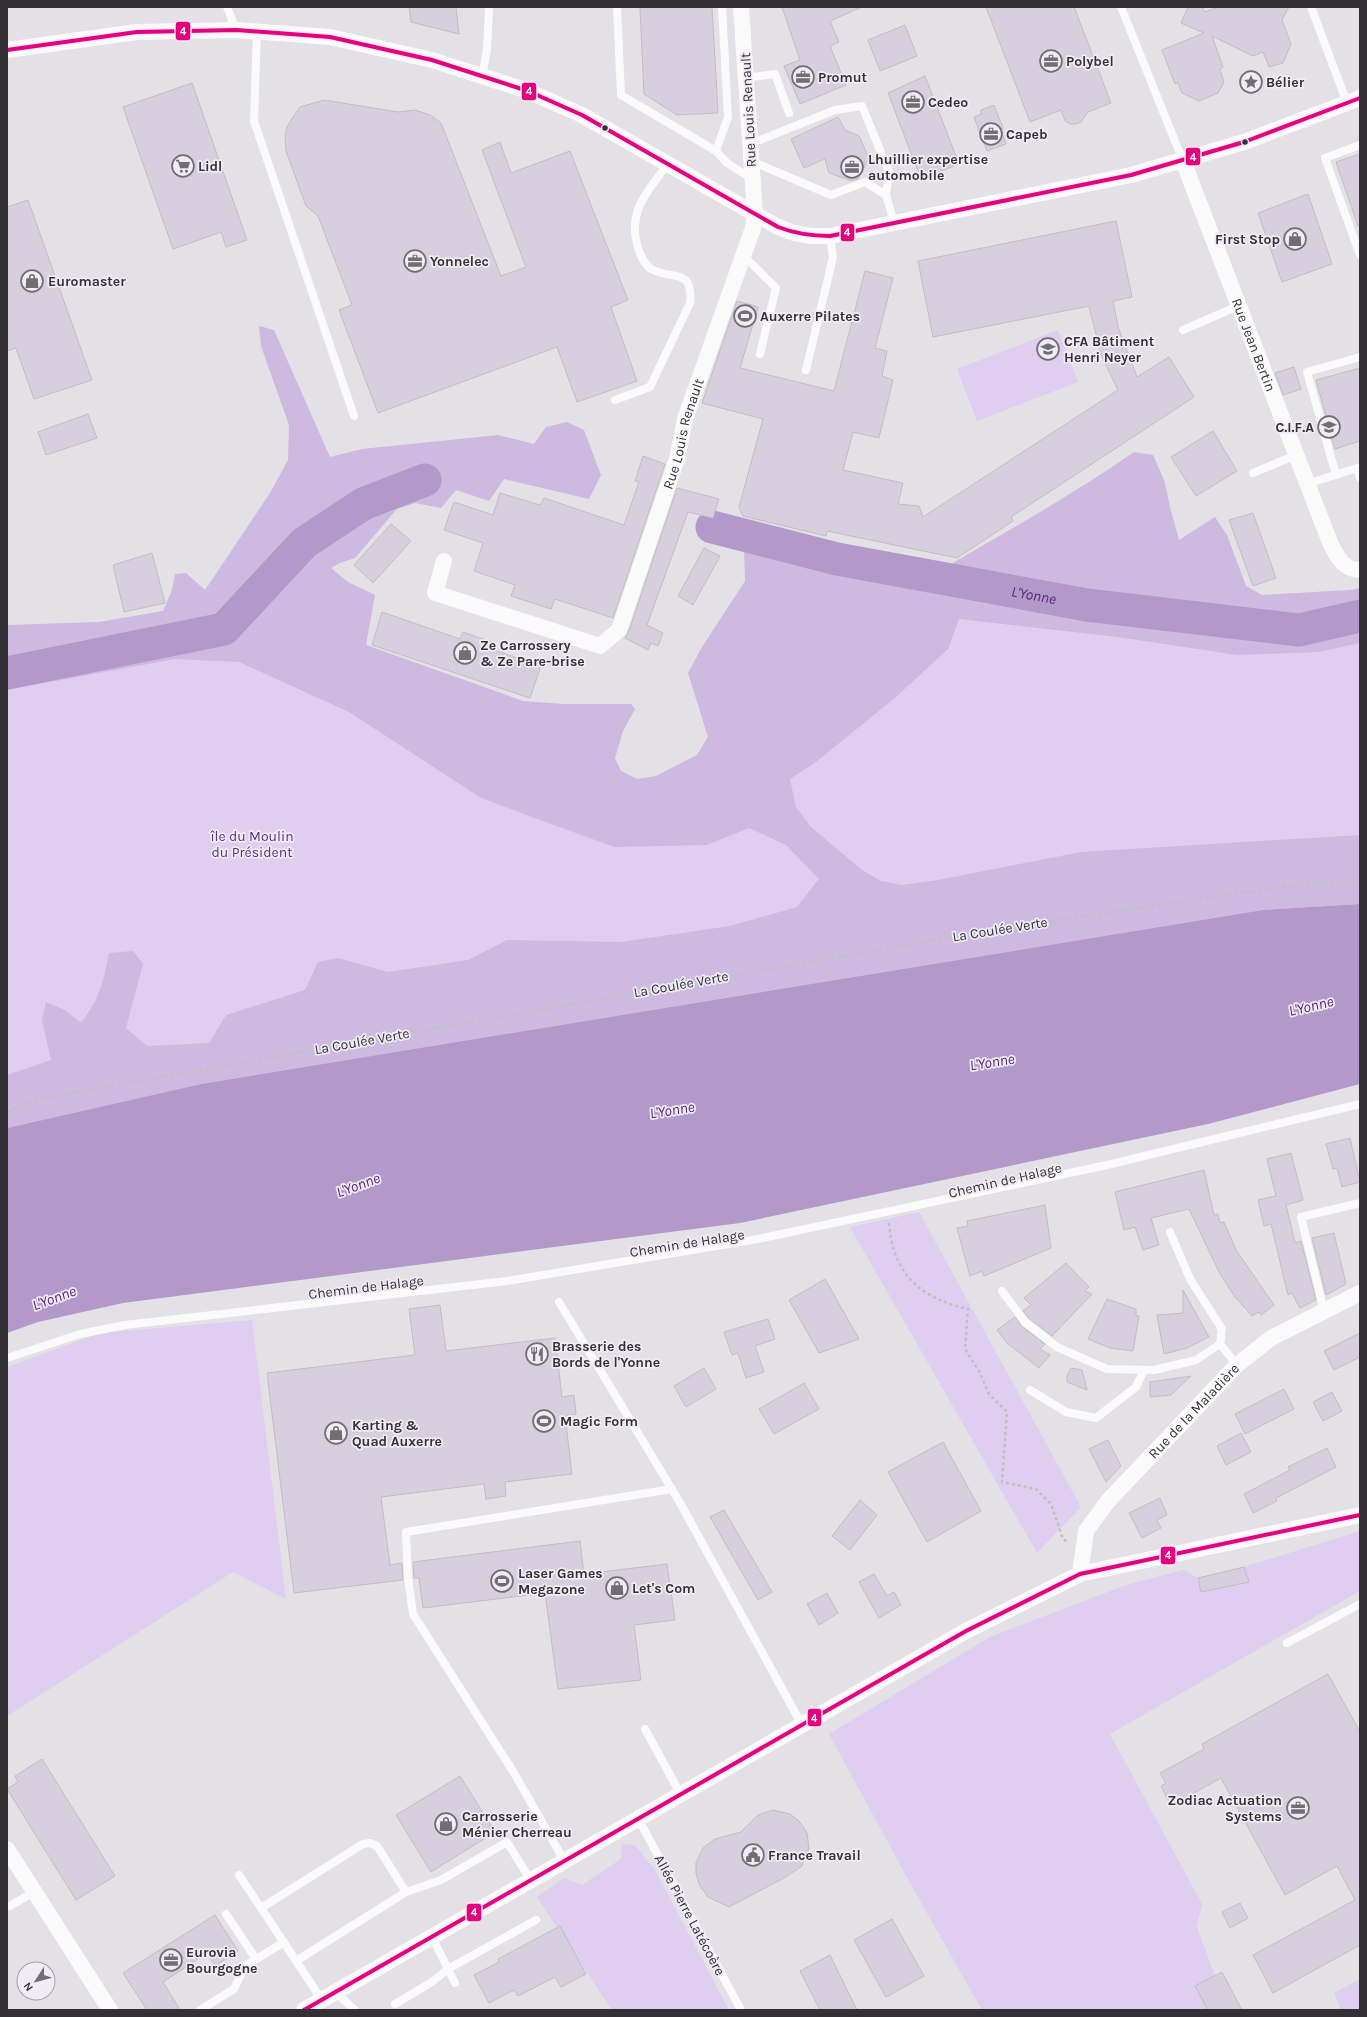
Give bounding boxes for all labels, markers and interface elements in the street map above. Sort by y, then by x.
line badge: 4 [175,21,191,41]
text: 4 [180,25,187,38]
office icon: Polybel [1038,48,1064,74]
street label: Rue Louis Renault [737,52,760,168]
place label: Polybel [1066,53,1114,70]
office icon: Promut [790,64,816,90]
place label: Promut [818,69,868,86]
place icon: Bélier [1238,69,1264,95]
place label: Bélier [1266,74,1305,91]
line badge: 4 [521,82,537,101]
text: 4 [526,85,533,98]
office icon: Cedeo [900,89,926,115]
place label: Cedeo [928,94,968,111]
office icon: Capeb [978,121,1004,147]
unlabelled marker [600,123,610,133]
place label: Capeb [1006,126,1048,143]
unlabelled marker [1240,137,1250,147]
line badge: 4 [1185,147,1201,166]
place label: Lhuillier expertise automobile [868,151,988,184]
text: 4 [1190,151,1197,164]
supermarket icon: Lidl [170,153,196,179]
office icon: Lhuillier expertise automobile [839,154,865,180]
place label: Lidl [198,158,222,175]
line badge: 4 [840,223,855,242]
text: 4 [844,226,851,239]
shop icon: First Stop [1282,226,1308,252]
place label: First Stop [1215,231,1280,248]
office icon: Yonnelec [402,248,428,274]
place label: Yonnelec [430,253,489,270]
shop icon: Euromaster [19,268,45,294]
place label: Euromaster [48,273,126,290]
street label: Rue Jean Bertin [1228,296,1279,394]
sports icon: Auxerre Pilates [732,303,758,329]
place label: Auxerre Pilates [760,308,860,325]
place label: CFA Bâtiment Henri Neyer [1064,333,1155,366]
school or university icon: CFA Bâtiment Henri Neyer [1035,336,1061,362]
street label: Rue Louis Renault [659,376,708,492]
school or university icon: C.I.F.A [1316,414,1342,440]
place label: C.I.F.A [1275,419,1314,436]
water label: L'Yonne [1010,582,1058,608]
place label: Ze Carrossery & Ze Pare-brise [480,637,585,670]
shop icon: Ze Carrossery & Ze Pare-brise [452,640,478,666]
park label: île du Moulin du Président [209,828,294,861]
street label: La Coulée Verte [951,914,1049,945]
street label: La Coulée Verte [632,968,730,1001]
water label: L'Yonne [1287,992,1335,1020]
street label: La Coulée Verte [313,1025,411,1058]
water label: L'Yonne [968,1050,1016,1074]
water label: L'Yonne [648,1098,696,1122]
street label: Chemin de Halage [947,1159,1063,1202]
water label: L'Yonne [334,1169,382,1201]
street label: Chemin de Halage [629,1226,746,1261]
street label: Chemin de Halage [308,1272,425,1303]
water label: L'Yonne [30,1282,78,1314]
place label: Brasserie des Bords de l'Yonne [552,1338,660,1371]
restaurant icon: Brasserie des Bords de l'Yonne [524,1341,550,1367]
street label: Rue de la Maladière [1145,1360,1243,1462]
sports icon: Magic Form [531,1408,557,1434]
place label: Magic Form [560,1413,638,1430]
place label: Karting & Quad Auxerre [352,1417,442,1450]
shop icon: Karting & Quad Auxerre [323,1420,349,1446]
line badge: 4 [1160,1546,1176,1565]
text: 4 [1165,1549,1172,1562]
place label: Laser Games Megazone [518,1565,603,1598]
sports icon: Laser Games Megazone [489,1568,515,1594]
shop icon: Let's Com [604,1575,630,1601]
place label: Let's Com [632,1580,695,1597]
line badge: 4 [807,1708,822,1727]
text: 4 [811,1712,818,1725]
place label: Zodiac Actuation Systems [1168,1792,1282,1825]
office icon: Zodiac Actuation Systems [1285,1795,1311,1821]
place label: Carrosserie Ménier Cherreau [462,1808,572,1841]
shop icon: Carrosserie Ménier Cherreau [433,1811,459,1837]
public building icon: France Travail [740,1842,766,1868]
place label: France Travail [768,1847,861,1864]
street label: Allée Pierre Latécoère [651,1852,729,1979]
line badge: 4 [466,1903,482,1922]
text: 4 [471,1906,478,1919]
place label: Eurovia Bourgogne [186,1944,258,1977]
office icon: Eurovia Bourgogne [158,1947,184,1973]
north arrow [16,1961,56,2001]
text: N [21,1980,36,1994]

